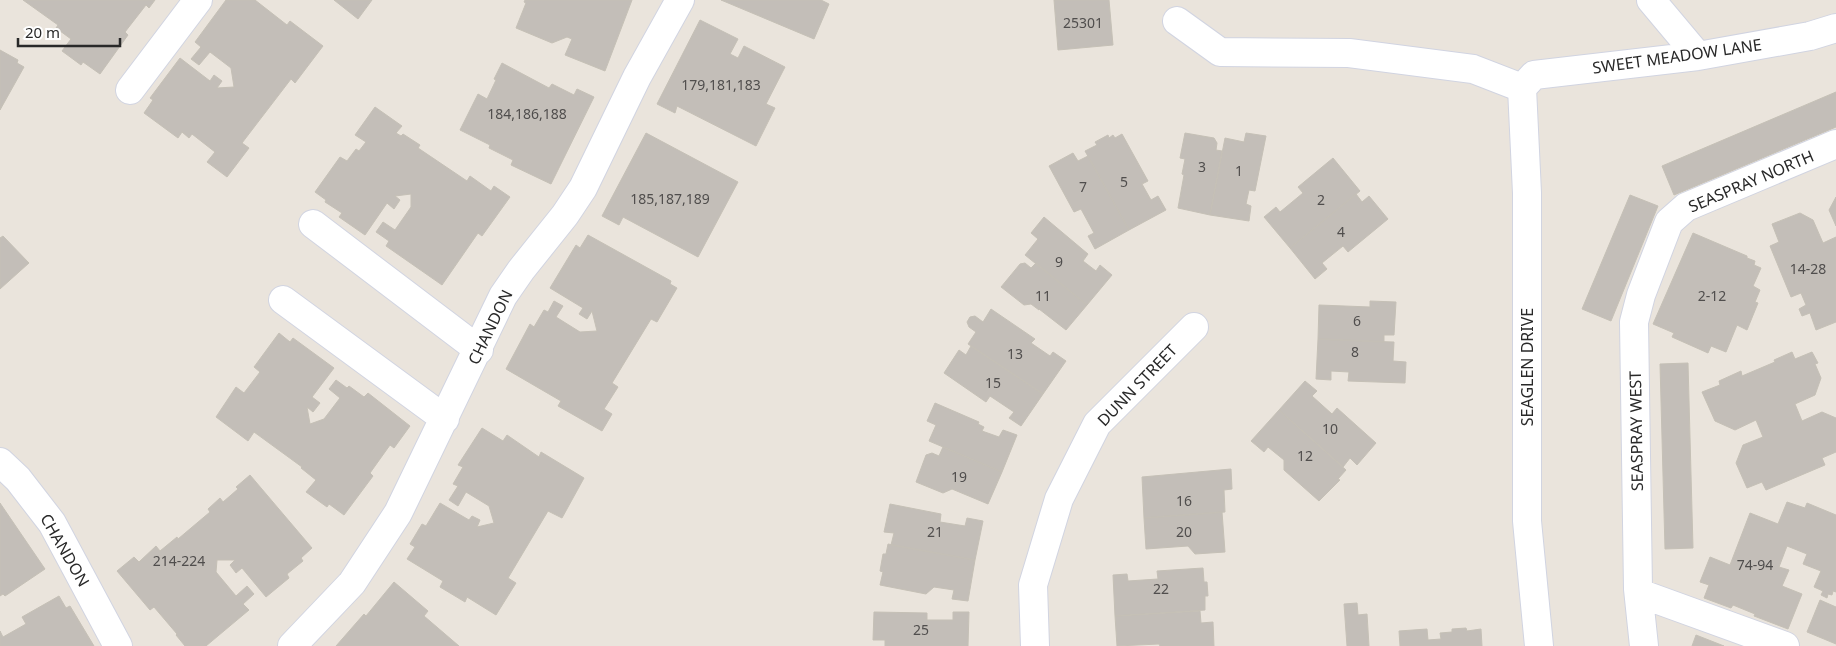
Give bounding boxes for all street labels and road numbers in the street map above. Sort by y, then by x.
street label: SWEET MEADOW LANE [1591,33,1763,79]
street label: SEASPRAY NORTH [1685,145,1817,217]
street label: CHANDON [462,286,518,368]
street label: SEAGLEN DRIVE [1516,308,1538,426]
street label: DUNN STREET [1092,339,1182,431]
street label: SEASPRAY WEST [1624,371,1648,491]
street label: CHANDON [35,510,95,590]

